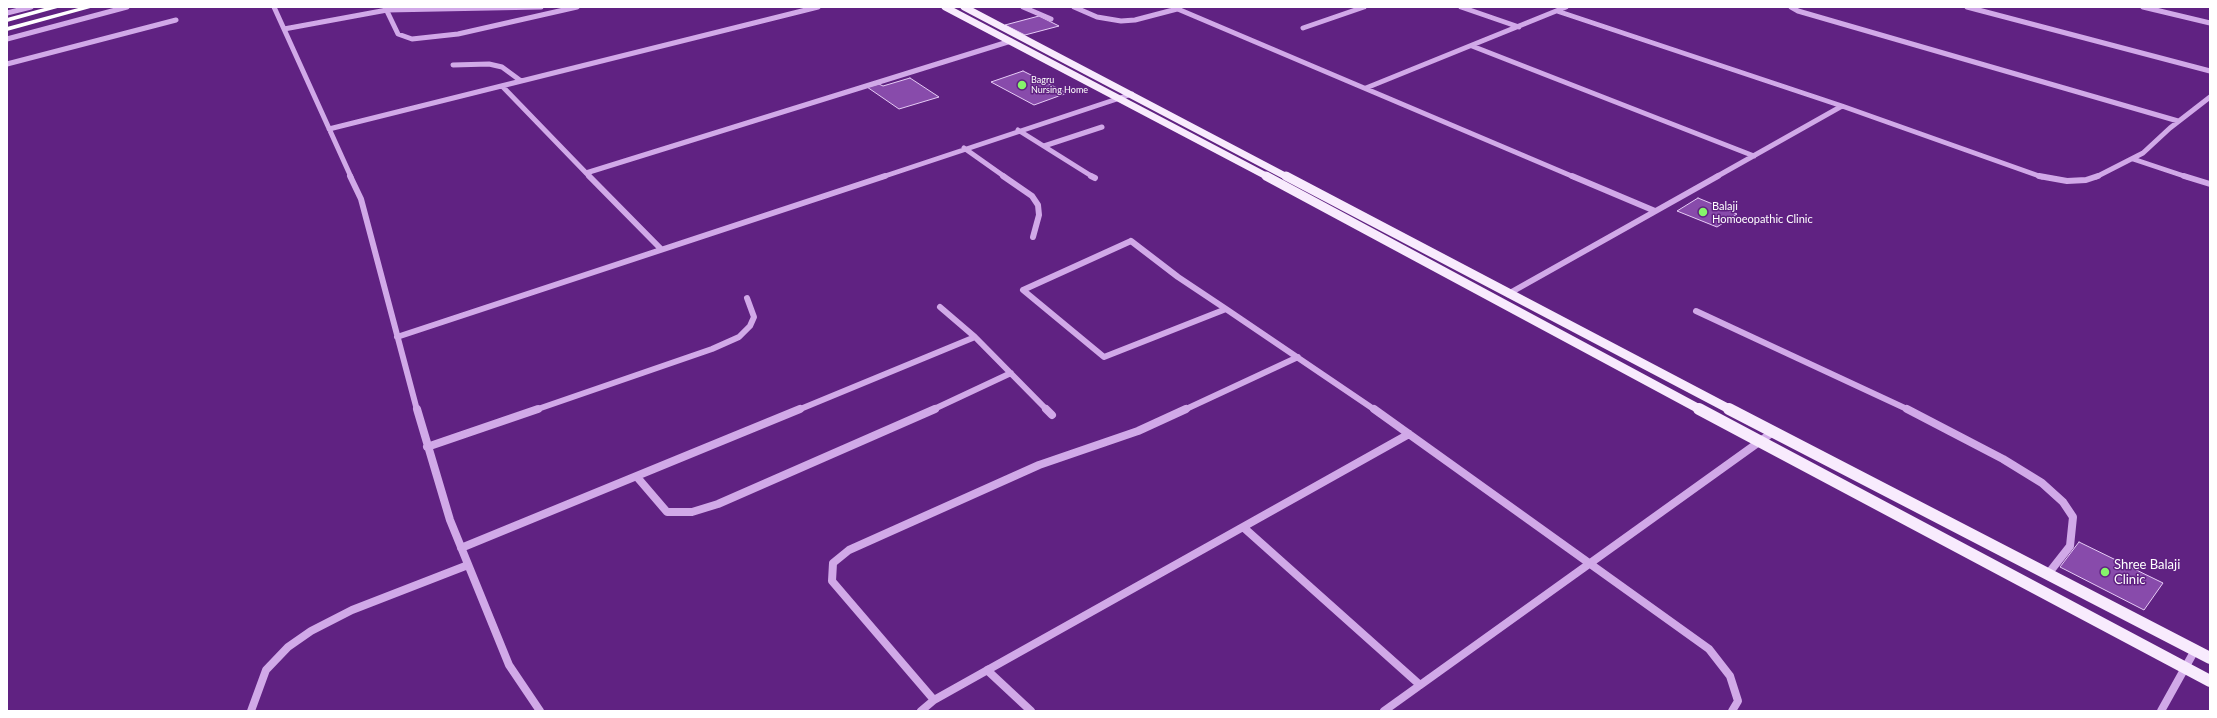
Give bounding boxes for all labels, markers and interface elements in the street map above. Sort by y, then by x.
place label: Bagru Nursing Home [1031,75,1088,96]
marker: Bagru Nursing Home [1016,79,1028,91]
place label: Balaji Homoeopathic Clinic [1712,199,1813,225]
marker: Balaji Homoeopathic Clinic [1697,206,1709,218]
place label: Shree Balaji Clinic [2114,557,2180,588]
marker: Shree Balaji Clinic [2099,566,2111,578]

